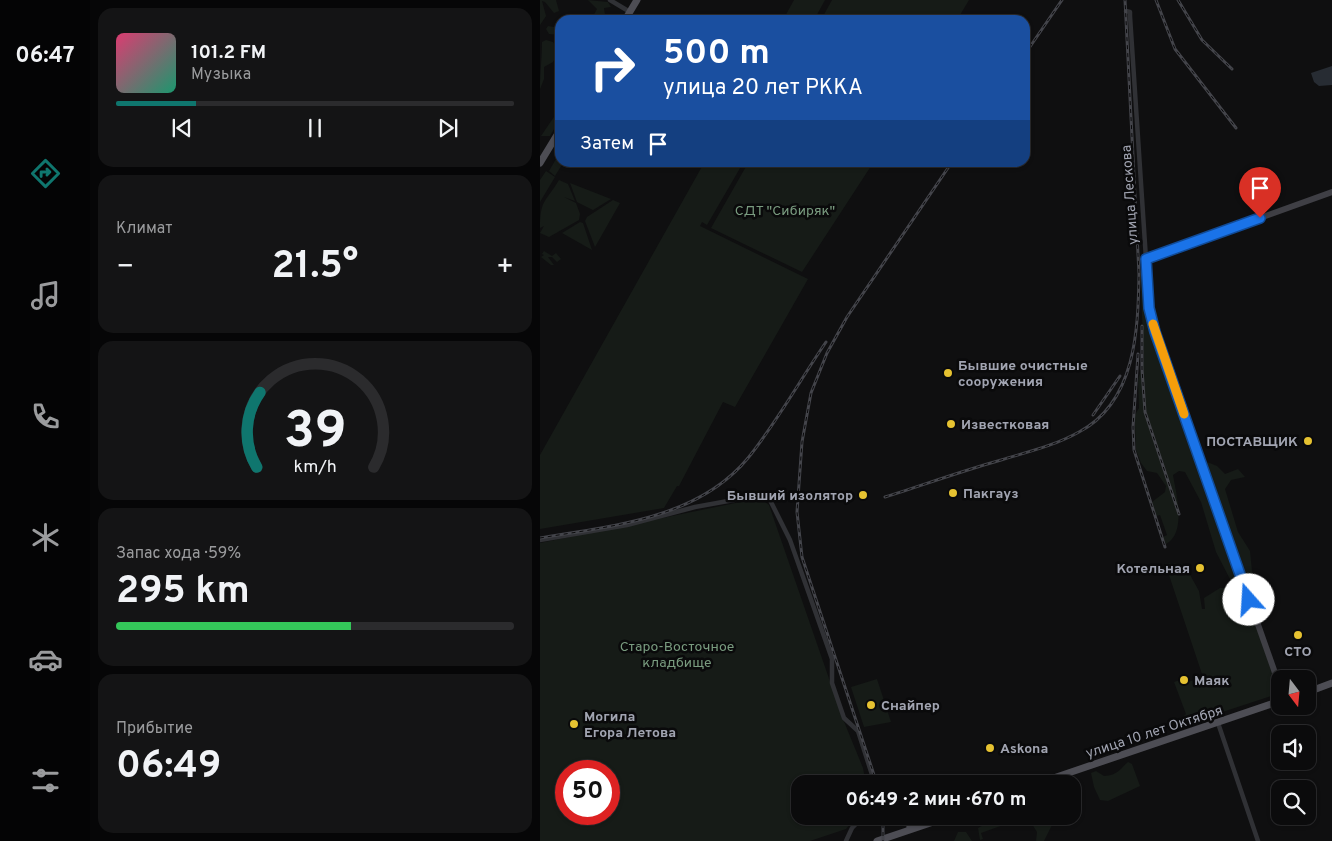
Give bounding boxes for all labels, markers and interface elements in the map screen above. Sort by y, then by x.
text: 500 m [663,32,770,76]
icon: right [580,35,645,100]
text: 101.2 FM [191,41,266,65]
text: 06:47 [15,43,75,70]
text: Музыка [191,65,251,85]
text: улица 20 лет РККА [663,75,863,102]
icon: previous [168,114,196,142]
icon: pause [301,114,329,142]
icon: next [434,114,462,142]
icon: arrive [644,130,672,158]
text: Затем [580,132,634,156]
street label: улица Лескова [1119,144,1142,245]
icon: directions [28,156,63,191]
pin [1239,167,1281,218]
icon: arrive [1246,174,1274,202]
park label: СДТ "Сибиряк" [735,203,835,220]
text: Климат [116,219,173,239]
text: 21.5° [272,243,358,292]
text: − [116,250,134,286]
text: + [496,250,514,286]
icon: music [28,278,63,313]
place label: Бывшие очистные сооружения [958,358,1088,391]
marker: Бывшие очистные сооружения [942,367,954,379]
icon: phone [28,399,63,434]
text: 39 [283,400,347,466]
place label: Известковая [961,417,1049,434]
marker: Известковая [945,418,957,430]
place label: ПОСТАВЩИК [1206,434,1298,451]
marker: ПОСТАВЩИК [1302,435,1314,447]
text: km/h [293,456,337,479]
place label: Пакгауз [963,486,1019,503]
marker: Пакгауз [947,487,959,499]
place label: Бывший изолятор [727,488,853,505]
marker: Бывший изолятор [857,489,869,501]
icon: climate [28,520,63,555]
text: Запас хода · 59% [116,544,241,564]
place label: Котельная [1116,561,1190,578]
marker: Котельная [1194,562,1206,574]
text: 295 km [116,568,250,617]
position arrow [1222,573,1274,625]
marker: СТО [1292,629,1304,641]
park label: Старо-Восточное кладбище [620,639,734,672]
icon: car [28,642,63,677]
place label: СТО [1284,644,1312,661]
north arrow [1271,670,1316,715]
map controls [1271,670,1316,825]
place label: Маяк [1194,673,1230,690]
marker: Маяк [1178,674,1190,686]
place label: Снайпер [881,698,940,715]
marker: Снайпер [865,699,877,711]
street label: улица 10 лет Октября [1084,702,1225,763]
place label: Могила Егора Летова [584,709,676,742]
marker: Могила Егора Летова [568,718,580,730]
text: Прибытие [116,719,193,739]
button: sound [1271,725,1316,770]
place label: Askona [1000,741,1048,758]
marker: Askona [984,742,996,754]
text: 06:49 [116,743,221,792]
speed limit sign: 50 [555,760,620,825]
icon: filters [28,763,63,798]
button: search [1271,780,1316,825]
text: 06:49 · 2 мин · 670 m [846,788,1026,812]

